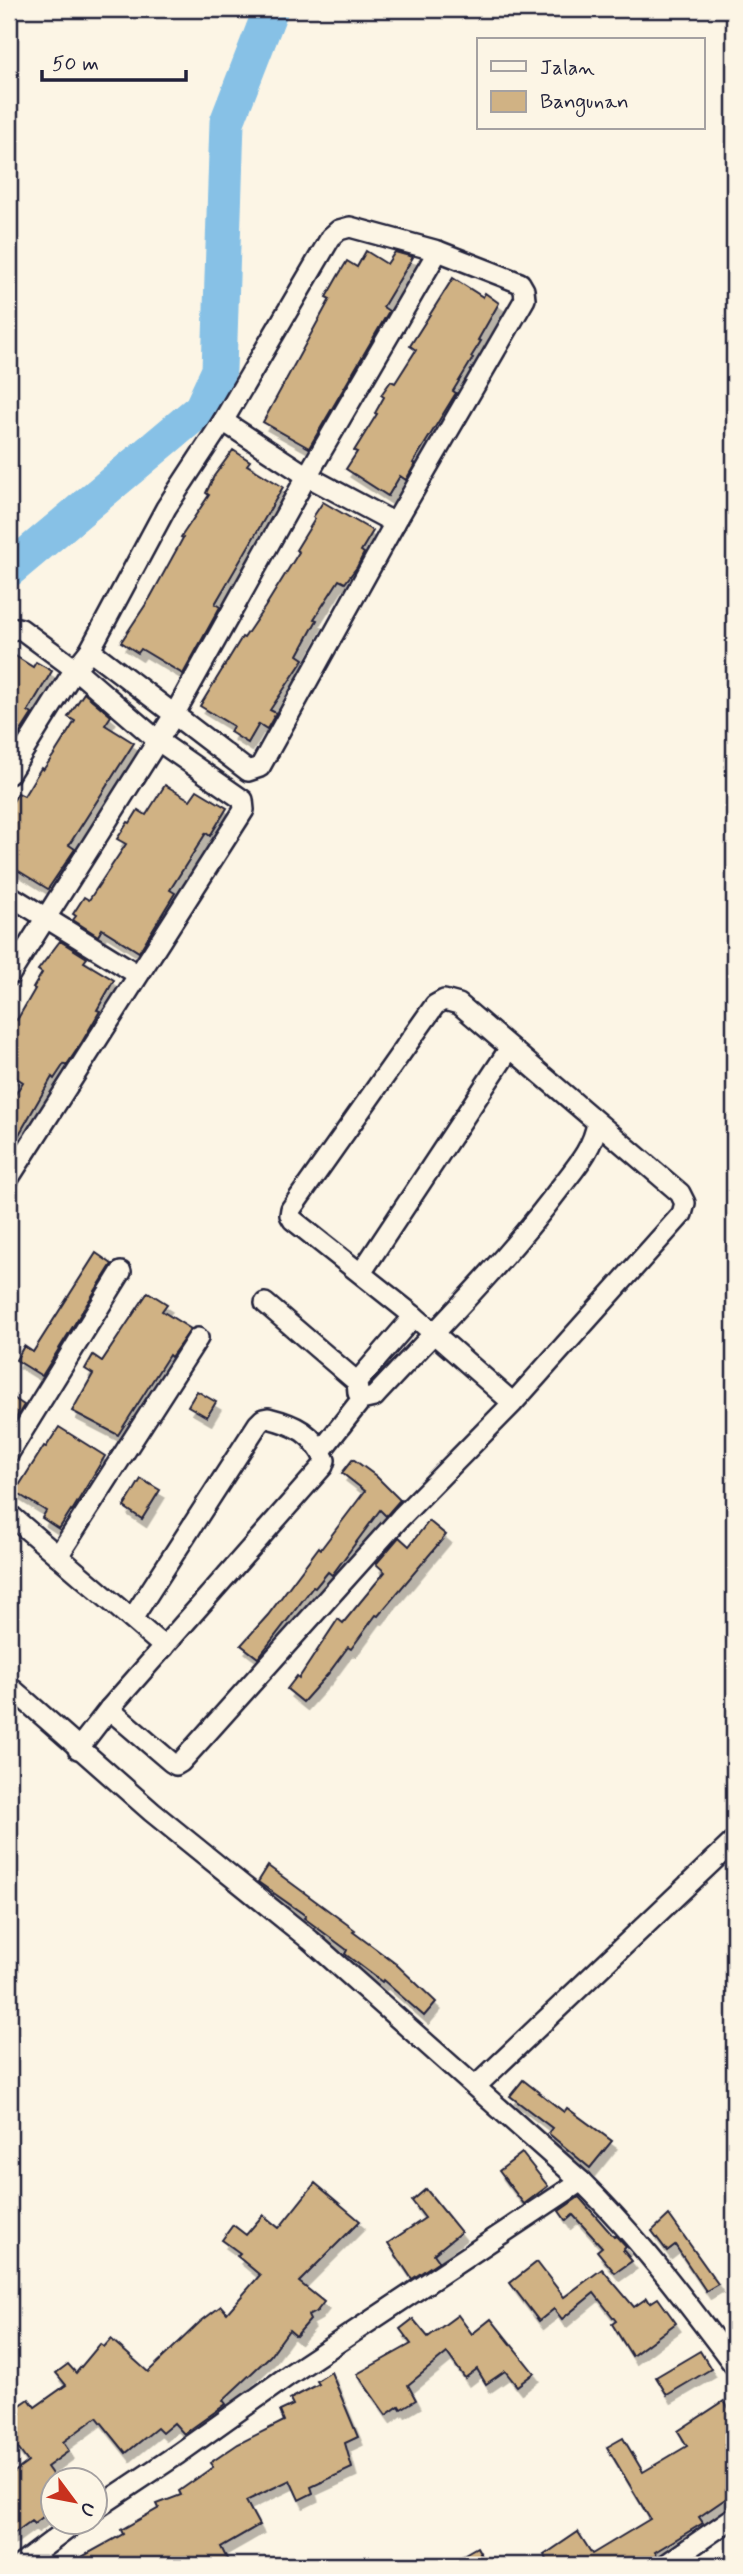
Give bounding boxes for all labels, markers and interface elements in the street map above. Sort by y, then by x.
scale bar [42,38,186,82]
legend [477,38,704,130]
text: 50 m [52,50,99,78]
text: Jalan [540,54,595,82]
text: Bangunan [540,88,629,117]
north arrow [38,2466,108,2536]
text: U [73,2497,101,2521]

